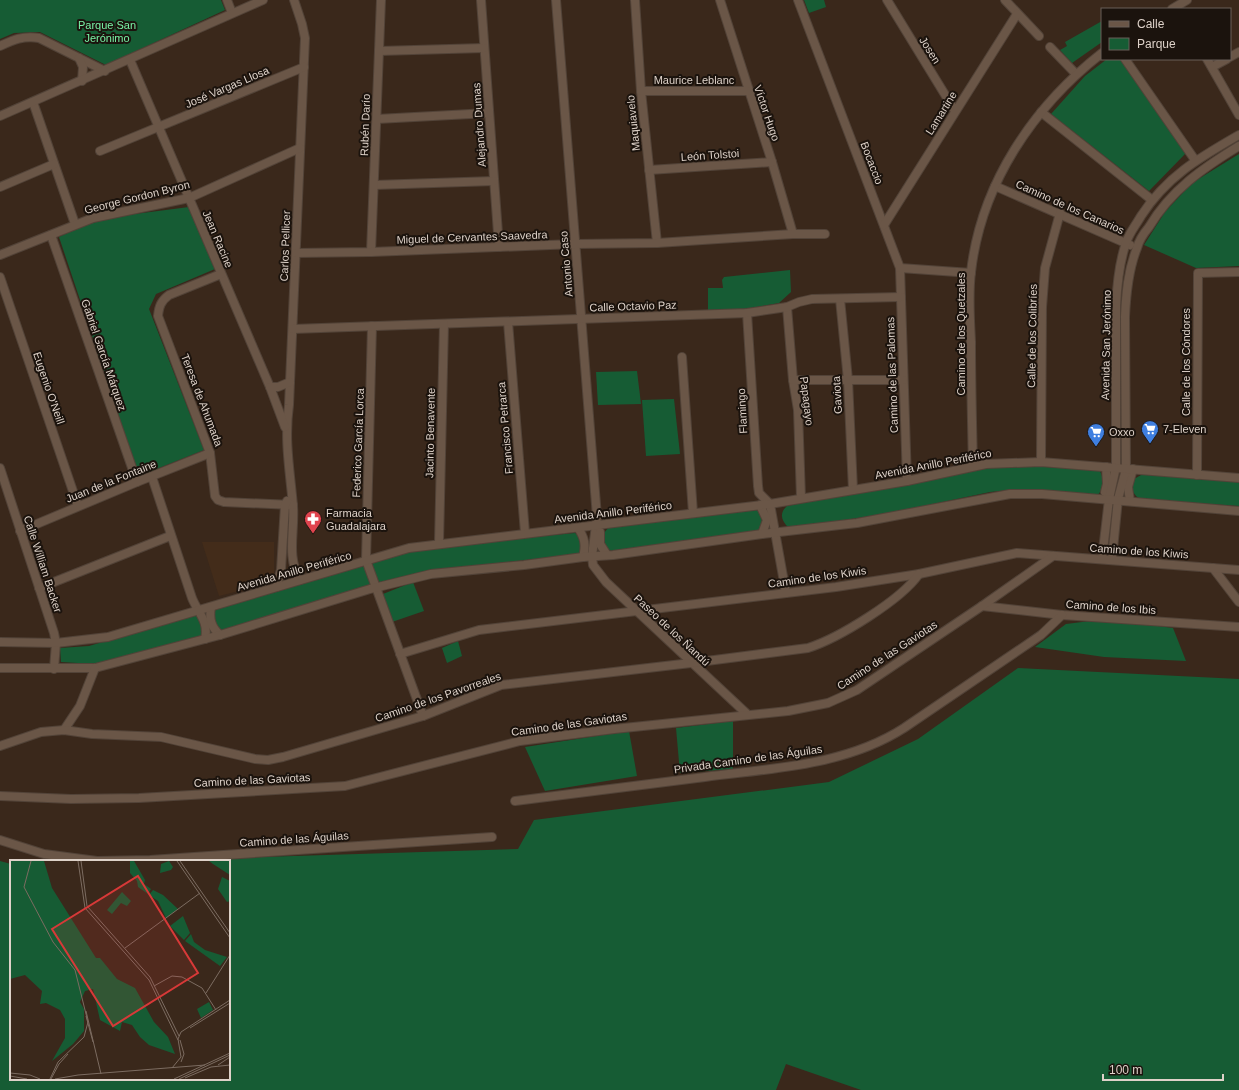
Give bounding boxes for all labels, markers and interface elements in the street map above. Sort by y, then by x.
legend [1101,8,1231,60]
text: Calle [1137,17,1165,31]
park label: Parque San Jerónimo [78,19,136,44]
street label: Josen [917,34,943,66]
text: Parque [1137,37,1176,51]
street label: José Vargas Llosa [183,64,271,110]
street label: Maurice Leblanc [654,74,735,86]
street label: Alejandro Dumas [470,82,488,168]
street label: Víctor Hugo [752,84,782,142]
street label: Lamartine [923,89,959,137]
street label: Rubén Darío [358,94,372,156]
street label: Maquiavelo [624,94,642,152]
street label: Bocaccio [858,140,886,186]
street label: León Tolstoi [680,147,740,163]
street label: George Gordon Byron [83,178,191,216]
street label: Camino de los Canarios [1014,178,1127,237]
street label: Jean Racine [201,209,235,269]
street label: Carlos Pellicer [278,210,292,282]
street label: Miguel de Cervantes Saavedra [396,228,549,246]
street label: Antonio Caso [557,231,575,297]
street label: Camino de los Quetzales [955,272,967,395]
street label: Calle de los Colibríes [1025,283,1039,388]
street label: Avenida San Jerónimo [1099,290,1113,400]
street label: Gabriel García Márquez [79,298,129,412]
street label: Calle Octavio Paz [589,298,677,314]
street label: Calle de los Cóndores [1180,307,1192,416]
street label: Camino de las Palomas [884,316,900,433]
street label: Eugenio O'Neill [31,350,67,426]
street label: Teresa de Ahumada [179,352,225,449]
street label: Gaviota [830,375,844,414]
street label: Papagayo [798,376,816,426]
street label: Francisco Petrarca [495,381,515,475]
street label: Federico García Lorca [350,387,366,498]
street label: Jacinto Benavente [423,388,437,478]
street label: Flamingo [735,388,749,434]
supermarket icon: 7-Eleven [1140,419,1160,444]
supermarket icon: Oxxo [1086,422,1106,447]
place label: 7-Eleven [1163,423,1206,435]
place label: Oxxo [1109,426,1135,438]
street label: Avenida Anillo Periférico [874,447,992,481]
street label: Juan de la Fontaine [64,457,158,505]
street label: Avenida Anillo Periférico [553,499,673,525]
place label: Farmacia Guadalajara [326,507,387,532]
pharmacy icon: Farmacia Guadalajara [303,509,323,534]
street label: Calle William Backer [22,514,64,614]
street label: Camino de los Kiwis [1089,542,1189,560]
street label: Avenida Anillo Periférico [235,549,353,593]
street label: Camino de los Kiwis [767,564,867,590]
street label: Paseo de los Ñandú [632,592,712,668]
street label: Camino de los Ibis [1065,598,1157,616]
street label: Camino de las Gaviotas [835,618,940,692]
street label: Camino de los Pavorreales [374,670,503,724]
street label: Camino de las Gaviotas [510,710,628,738]
street label: Privada Camino de las Águilas [673,743,823,775]
street label: Camino de las Gaviotas [193,771,311,789]
street label: Camino de las Águilas [239,829,350,849]
inset map [10,860,230,1080]
scale bar [1103,1056,1223,1082]
text: 100 m [1109,1063,1142,1077]

